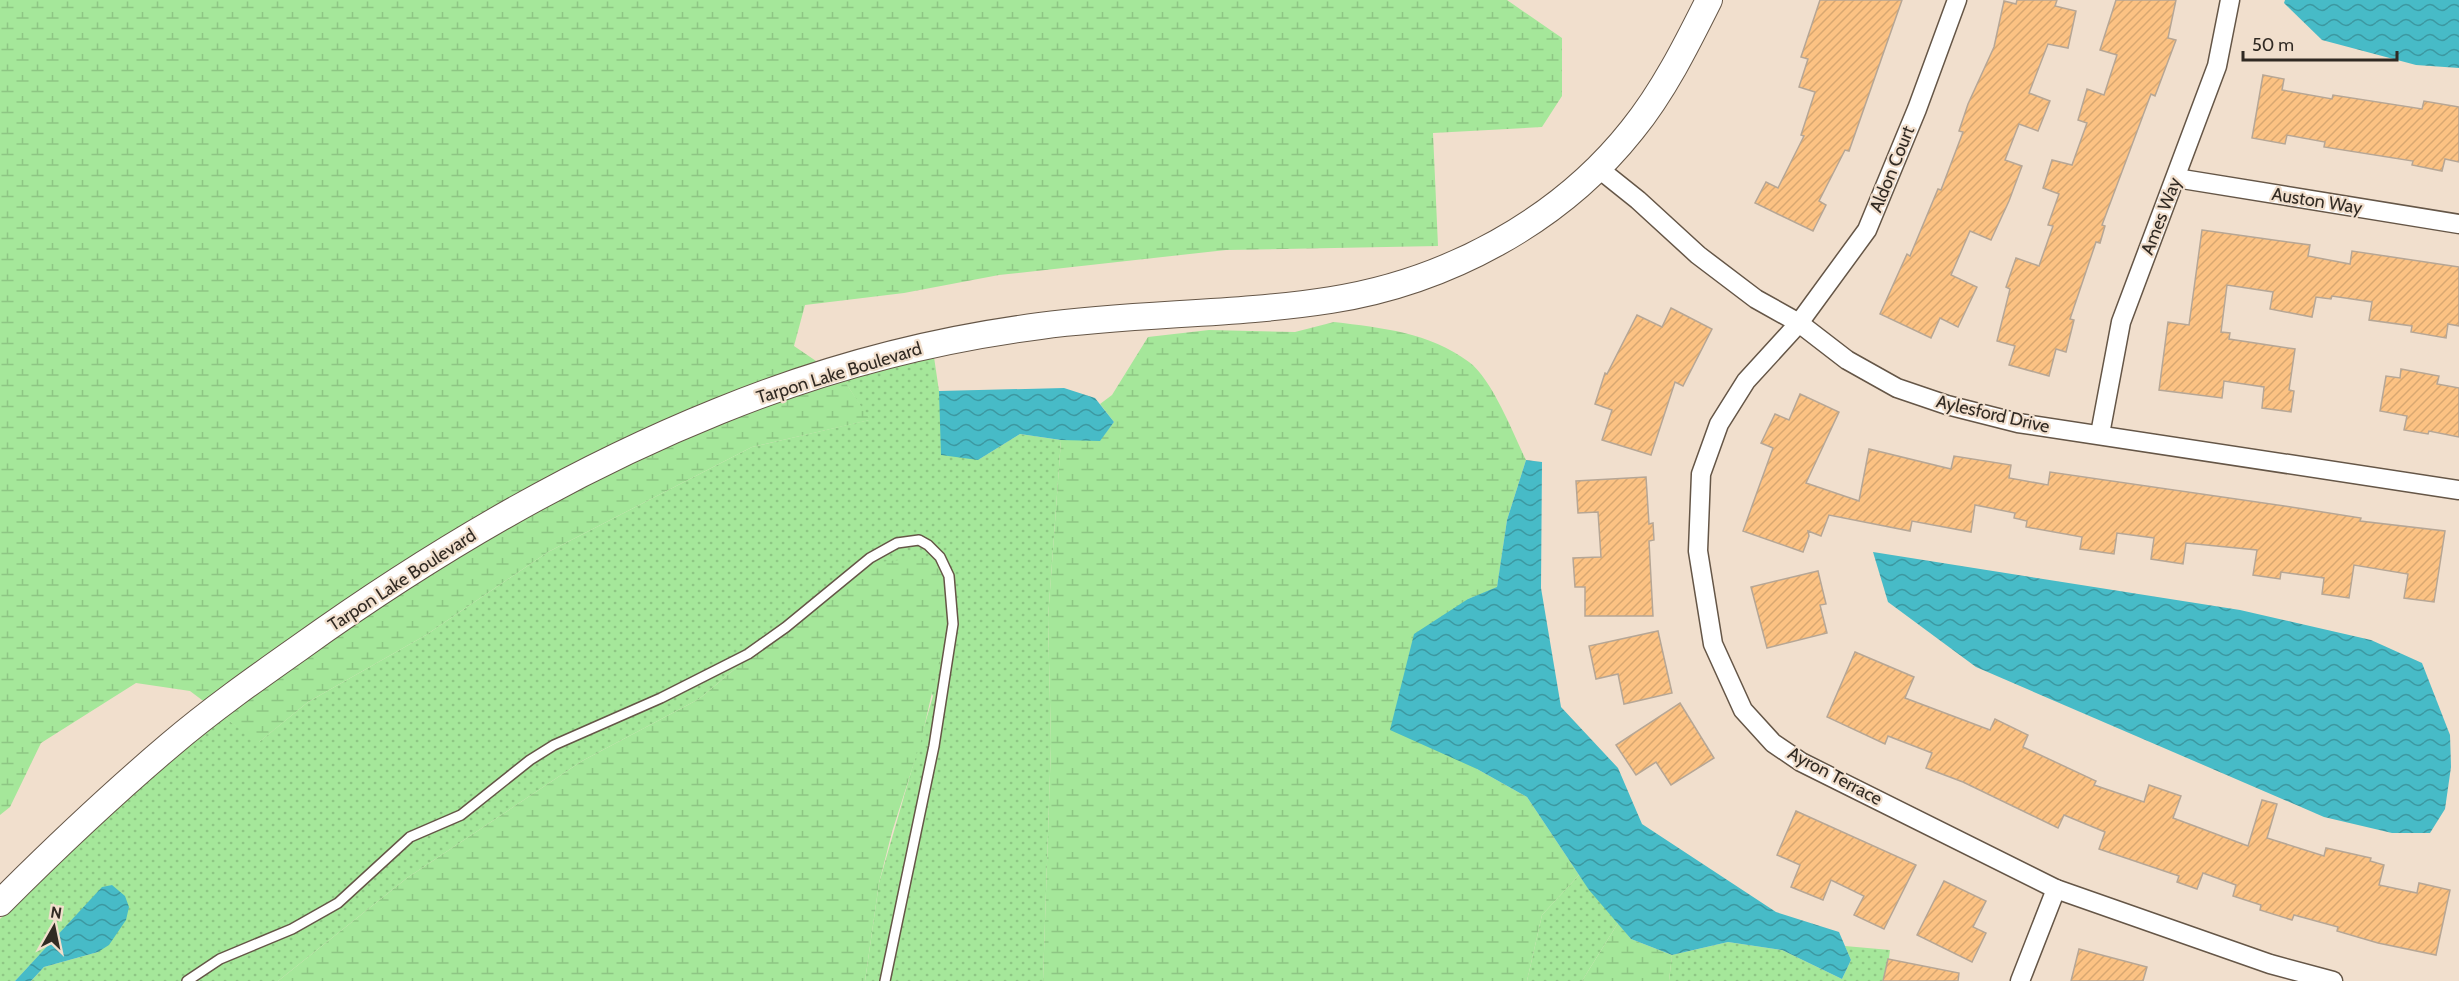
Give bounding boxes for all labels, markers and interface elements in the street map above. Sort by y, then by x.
scale bar [2243,24,2398,62]
text: 50 m [2252,34,2294,56]
street label: Aldon Court [1865,123,1919,215]
street label: Ames Way [2136,174,2186,258]
street label: Auston Way [2270,183,2364,219]
street label: Tarpon Lake Boulevard [754,337,924,409]
street label: Aylesford Drive [1934,390,2052,438]
street label: Tarpon Lake Boulevard [324,524,480,636]
street label: Ayron Terrace [1784,742,1886,810]
north arrow [24,897,84,957]
text: N [49,902,63,923]

